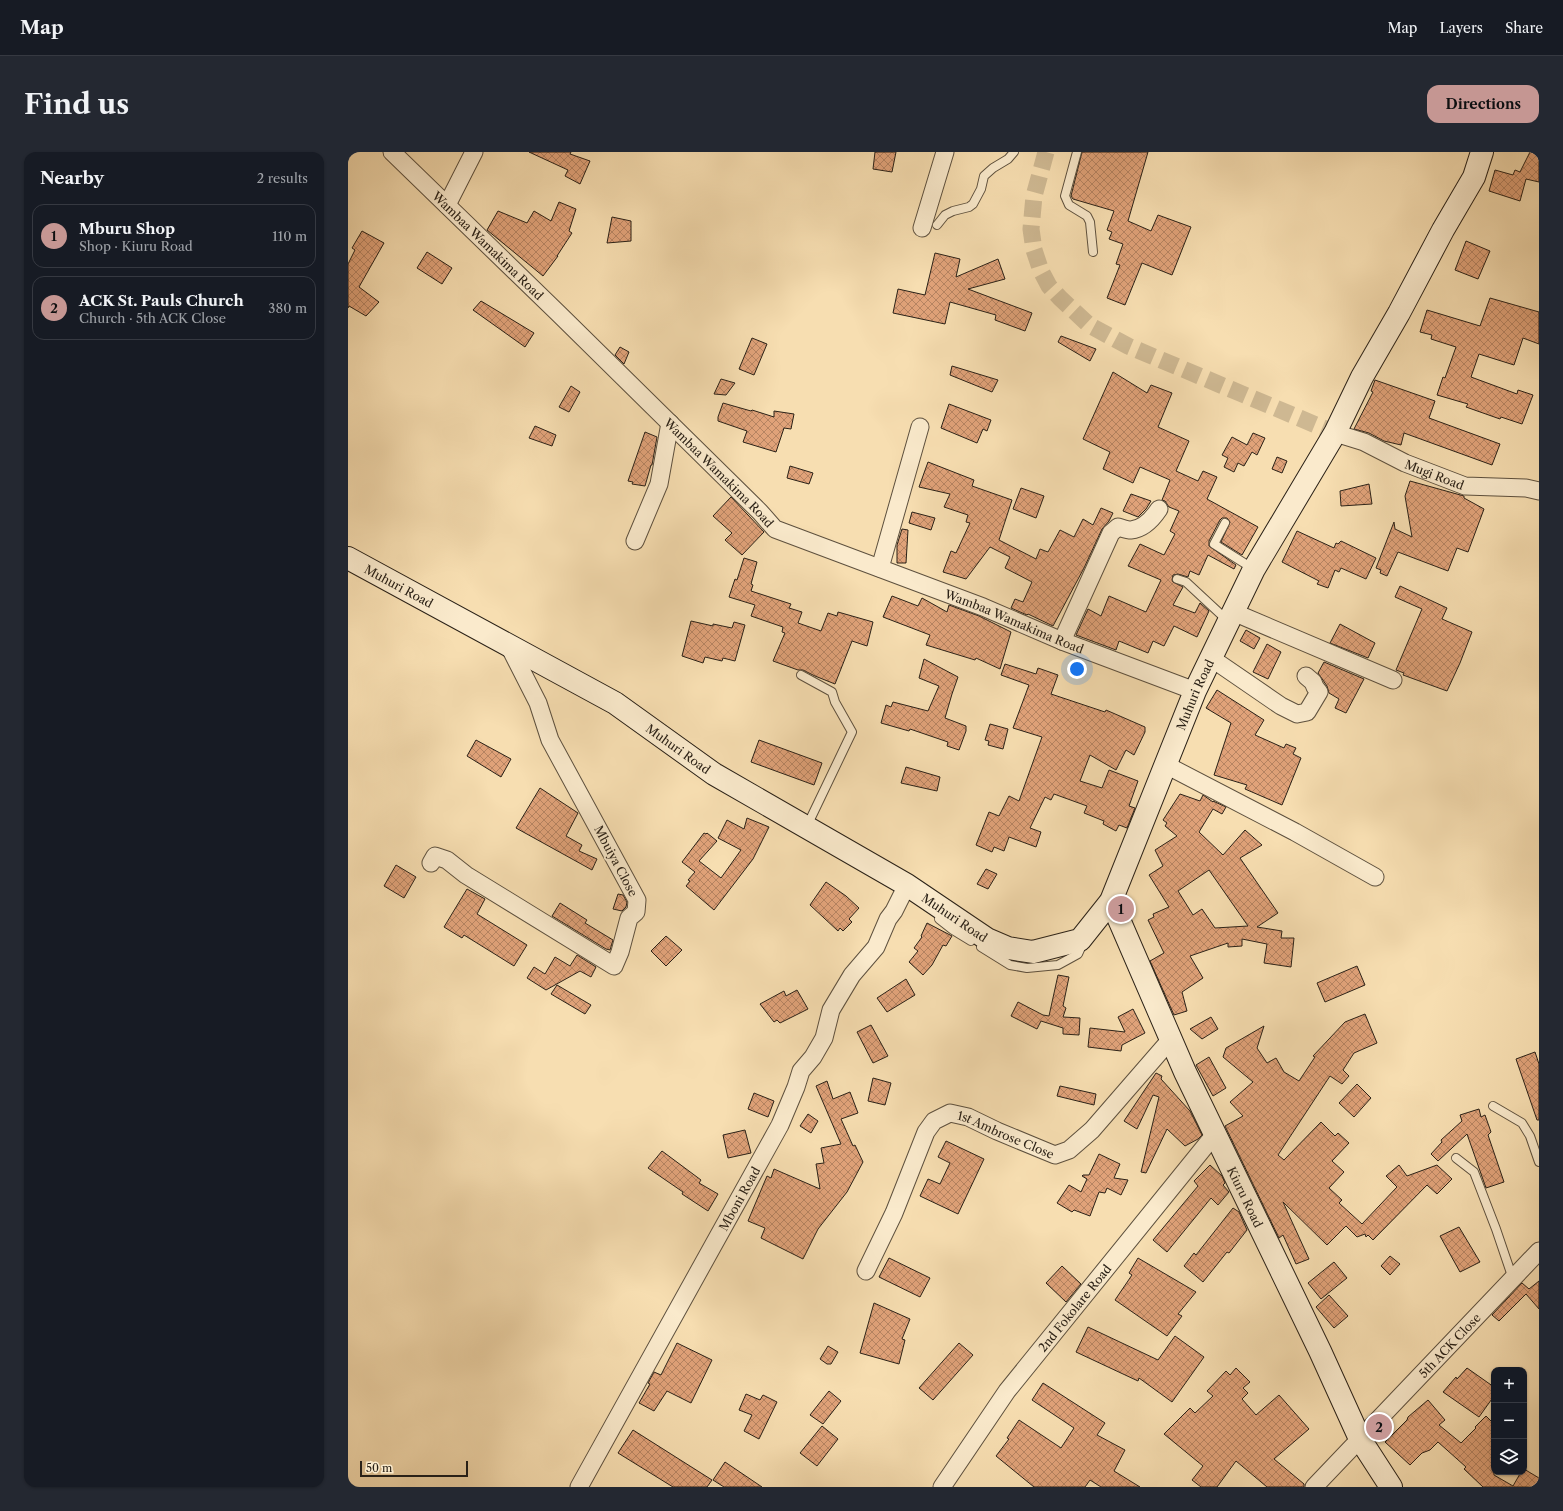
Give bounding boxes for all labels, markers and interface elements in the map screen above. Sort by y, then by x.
text: Map [20,16,64,39]
text: Map [1387,19,1417,37]
text: Layers [1439,19,1483,37]
text: Share [1505,19,1543,37]
button: Directions [1427,85,1539,123]
text: Find us [24,87,129,121]
text: Nearby [40,168,104,188]
text: 2 results [257,170,308,186]
street label: Wambaa Wamakima Road [429,187,547,303]
text: Mburu Shop [79,219,175,238]
text: 1 [51,228,57,244]
text: 110 m [272,228,307,244]
text: Shop · Kiuru Road [79,238,193,254]
text: ACK St. Pauls Church [79,291,244,310]
text: 2 [50,300,58,316]
text: 380 m [268,300,307,316]
text: Church · 5th ACK Close [79,310,226,326]
street label: Wambaa Wamakima Road [660,414,778,531]
street label: Mugi Road [1403,456,1467,493]
street label: Muhuri Road [362,561,436,611]
street label: Wambaa Wamakima Road [942,586,1087,656]
street label: Muhuri Road [1173,656,1217,732]
your location [1067,659,1087,679]
street label: Muhuri Road [643,720,714,777]
street label: Mbuiya Close [591,823,641,899]
street label: Muhuri Road [919,890,991,945]
pin: 1 [1108,894,1134,924]
street label: 1st Ambrose Close [956,1107,1057,1162]
street label: Mboni Road [715,1163,763,1233]
street label: Kiuru Road [1224,1164,1267,1230]
street label: 2nd Fokolare Road [1035,1261,1115,1354]
street label: 5th ACK Close [1415,1310,1484,1380]
map controls [1491,1367,1527,1475]
button: + [1491,1367,1527,1403]
button: − [1491,1403,1527,1439]
pin: 2 [1366,1412,1392,1442]
button: layers [1491,1439,1527,1475]
scale bar [360,1459,468,1478]
text: 50 m [366,1461,392,1475]

